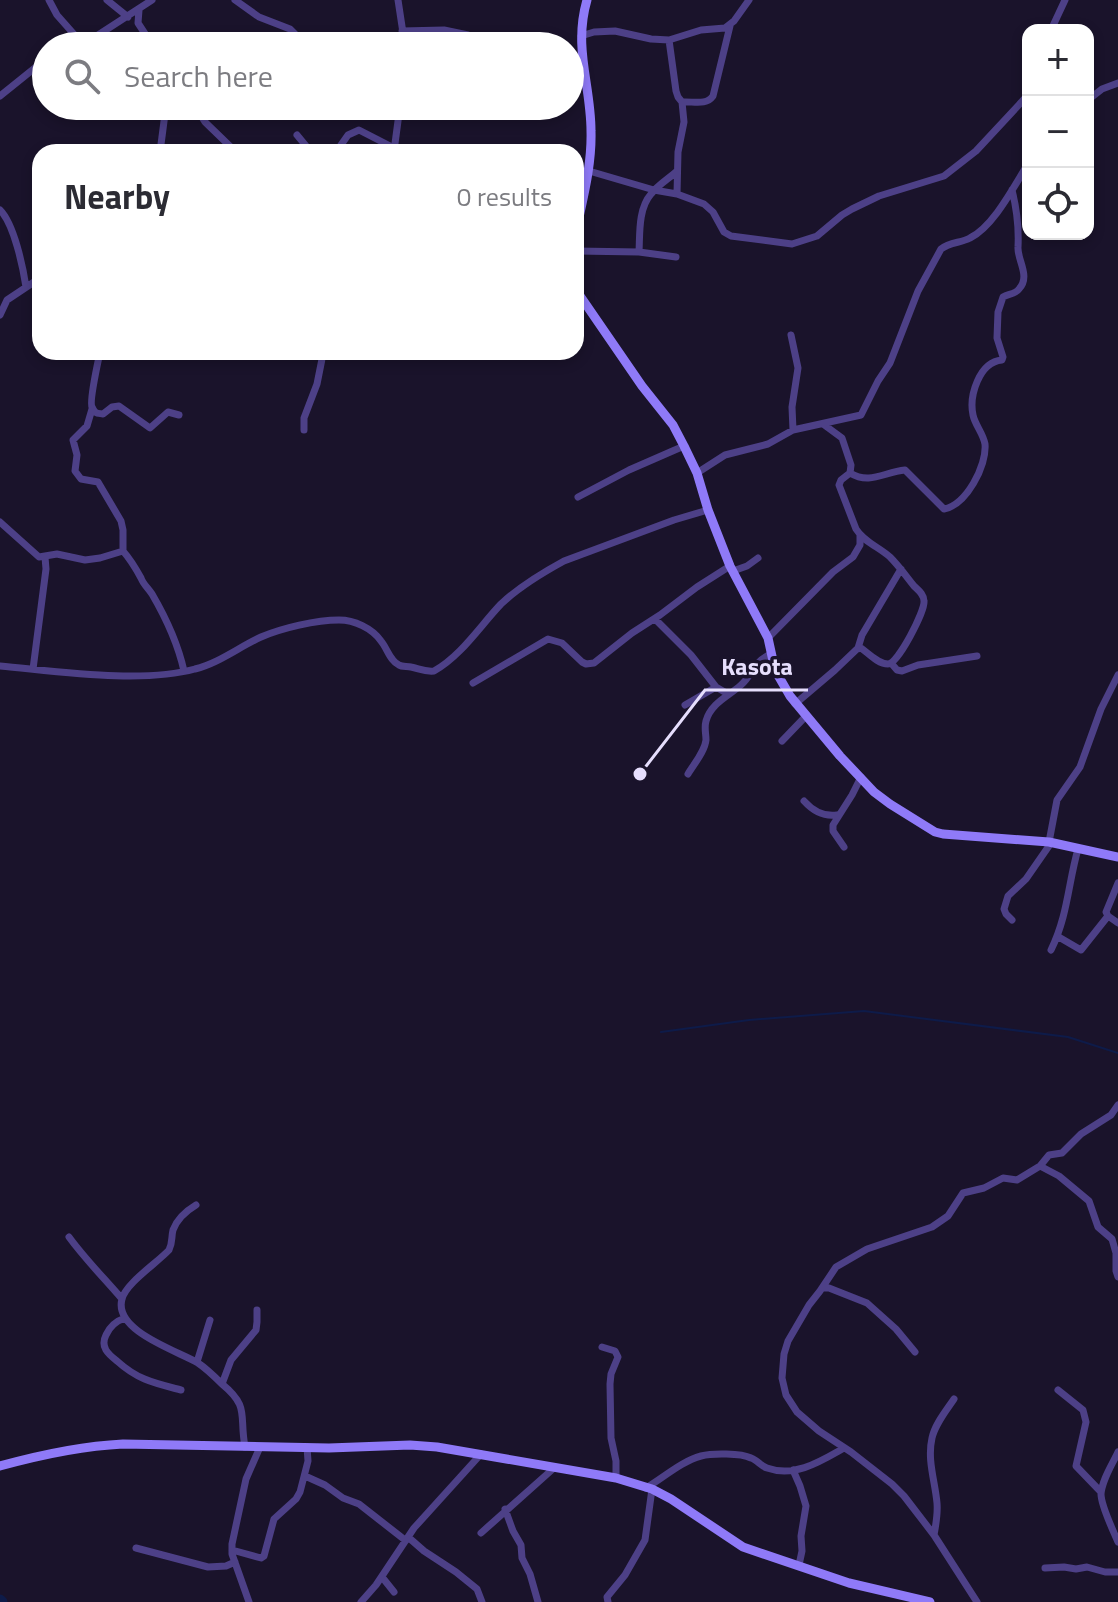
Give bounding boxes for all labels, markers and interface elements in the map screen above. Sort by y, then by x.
map controls [1022,24,1094,240]
button: + [1022,24,1094,96]
search box [32,32,584,120]
text: Search here [124,53,273,99]
icon: search [60,54,104,98]
button: − [1022,96,1094,168]
button: locate [1022,168,1094,240]
text: Nearby [64,170,170,222]
text: 0 results [457,177,552,216]
callout: Kasota [705,642,808,690]
text: Kasota [721,648,793,684]

